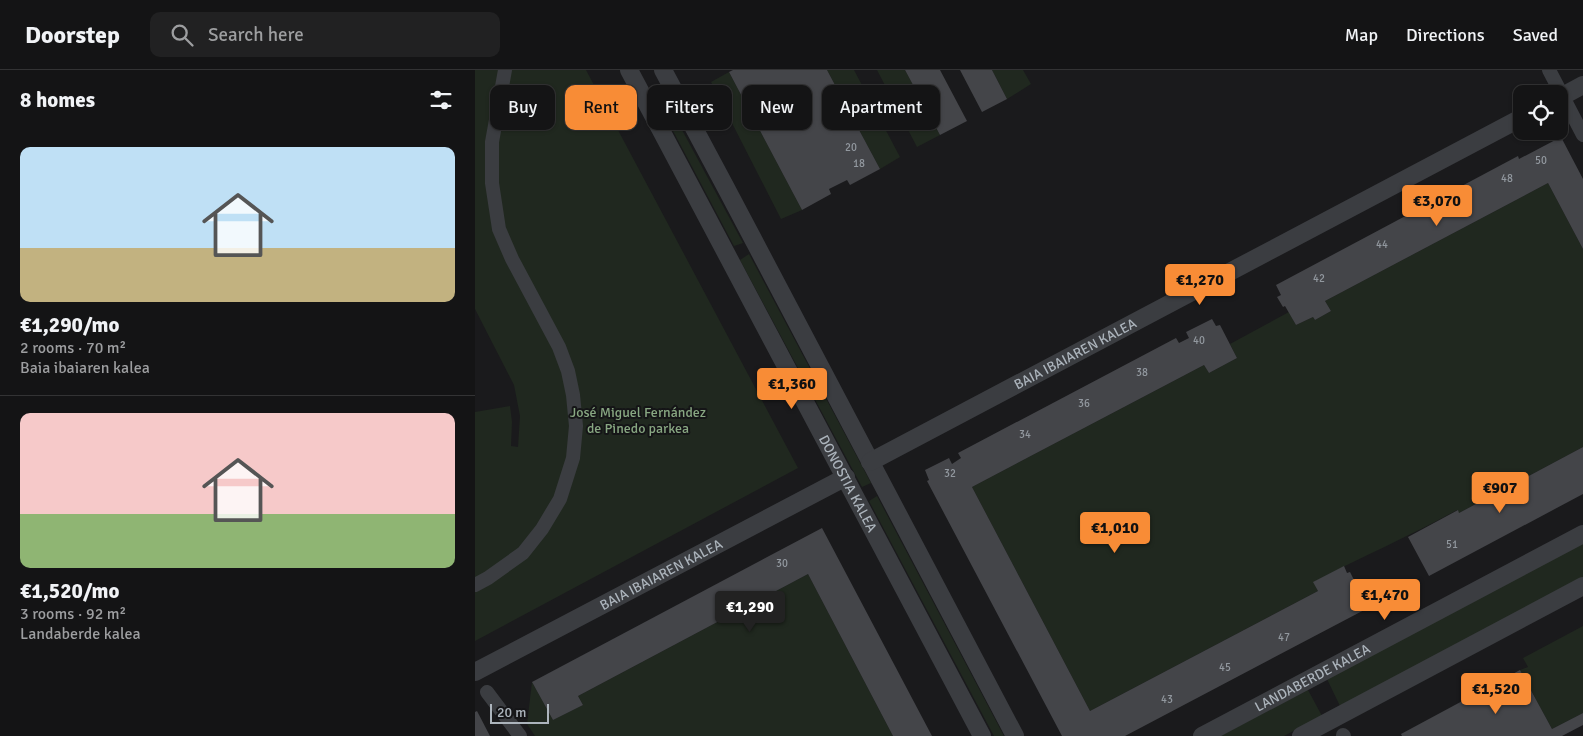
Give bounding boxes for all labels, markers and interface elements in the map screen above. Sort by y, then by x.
search box [150,12,500,57]
text: Doorstep [25,20,120,50]
icon: search [168,21,196,49]
text: Search here [208,23,304,47]
text: Map [1345,24,1378,46]
text: Directions [1406,24,1485,46]
text: Saved [1513,24,1558,46]
chip: Buy [490,85,555,130]
chip: Rent [565,85,637,130]
chip: Filters [647,85,732,130]
chip: New [742,85,812,130]
chip: Apartment [822,85,940,130]
map controls [1513,85,1568,140]
button: locate [1513,85,1568,140]
icon: filters [427,86,455,114]
text: 8 homes [20,87,95,113]
house number: 20 [845,141,857,154]
house number: 50 [1535,154,1547,167]
house number: 18 [853,157,865,170]
house number: 48 [1501,172,1513,185]
icon: home [193,180,283,270]
pin: €3,070 [1396,184,1478,227]
text: €3,070 [1413,191,1461,211]
house number: 44 [1376,238,1388,251]
pin: €1,270 [1159,264,1241,306]
text: €1,270 [1176,270,1224,290]
house number: 42 [1313,272,1325,285]
text: €1,290/mo [20,312,119,338]
street label: BAIA IBAIAREN KALEA [1011,315,1140,393]
house number: 40 [1193,334,1205,347]
text: 2 rooms · 70 m² [20,338,126,358]
text: Baia ibaiaren kalea [20,358,150,378]
house number: 38 [1136,366,1148,379]
pin: €1,360 [751,368,833,410]
text: €1,360 [768,374,816,394]
house number: 36 [1078,397,1090,410]
park label: José Miguel Fernández de Pinedo parkea [570,404,706,437]
house number: 34 [1019,428,1031,441]
street label: DONOSTIA KALEA [815,432,881,536]
icon: home [193,445,283,535]
house number: 32 [944,467,956,480]
pin: €907 [1470,472,1530,514]
text: €907 [1483,478,1517,498]
pin: €1,010 [1074,512,1156,554]
text: €1,010 [1091,518,1139,538]
street label: BAIA IBAIAREN KALEA [597,535,726,614]
house number: 51 [1446,538,1458,551]
house number: 30 [776,557,788,570]
text: €1,520/mo [20,578,119,604]
pin: €1,470 [1344,578,1426,621]
text: €1,470 [1361,585,1409,605]
pin: €1,290 [709,590,791,633]
text: €1,290 [726,597,774,617]
text: 3 rooms · 92 m² [20,604,126,624]
text: Landaberde kalea [20,624,141,644]
house number: 47 [1278,631,1290,644]
street label: LANDABERDE KALEA [1252,640,1374,715]
house number: 45 [1219,661,1231,674]
pin: €1,520 [1455,672,1537,715]
text: €1,520 [1472,679,1520,699]
house number: 43 [1161,693,1173,706]
scale bar [490,701,549,724]
text: 20 m [497,704,526,721]

